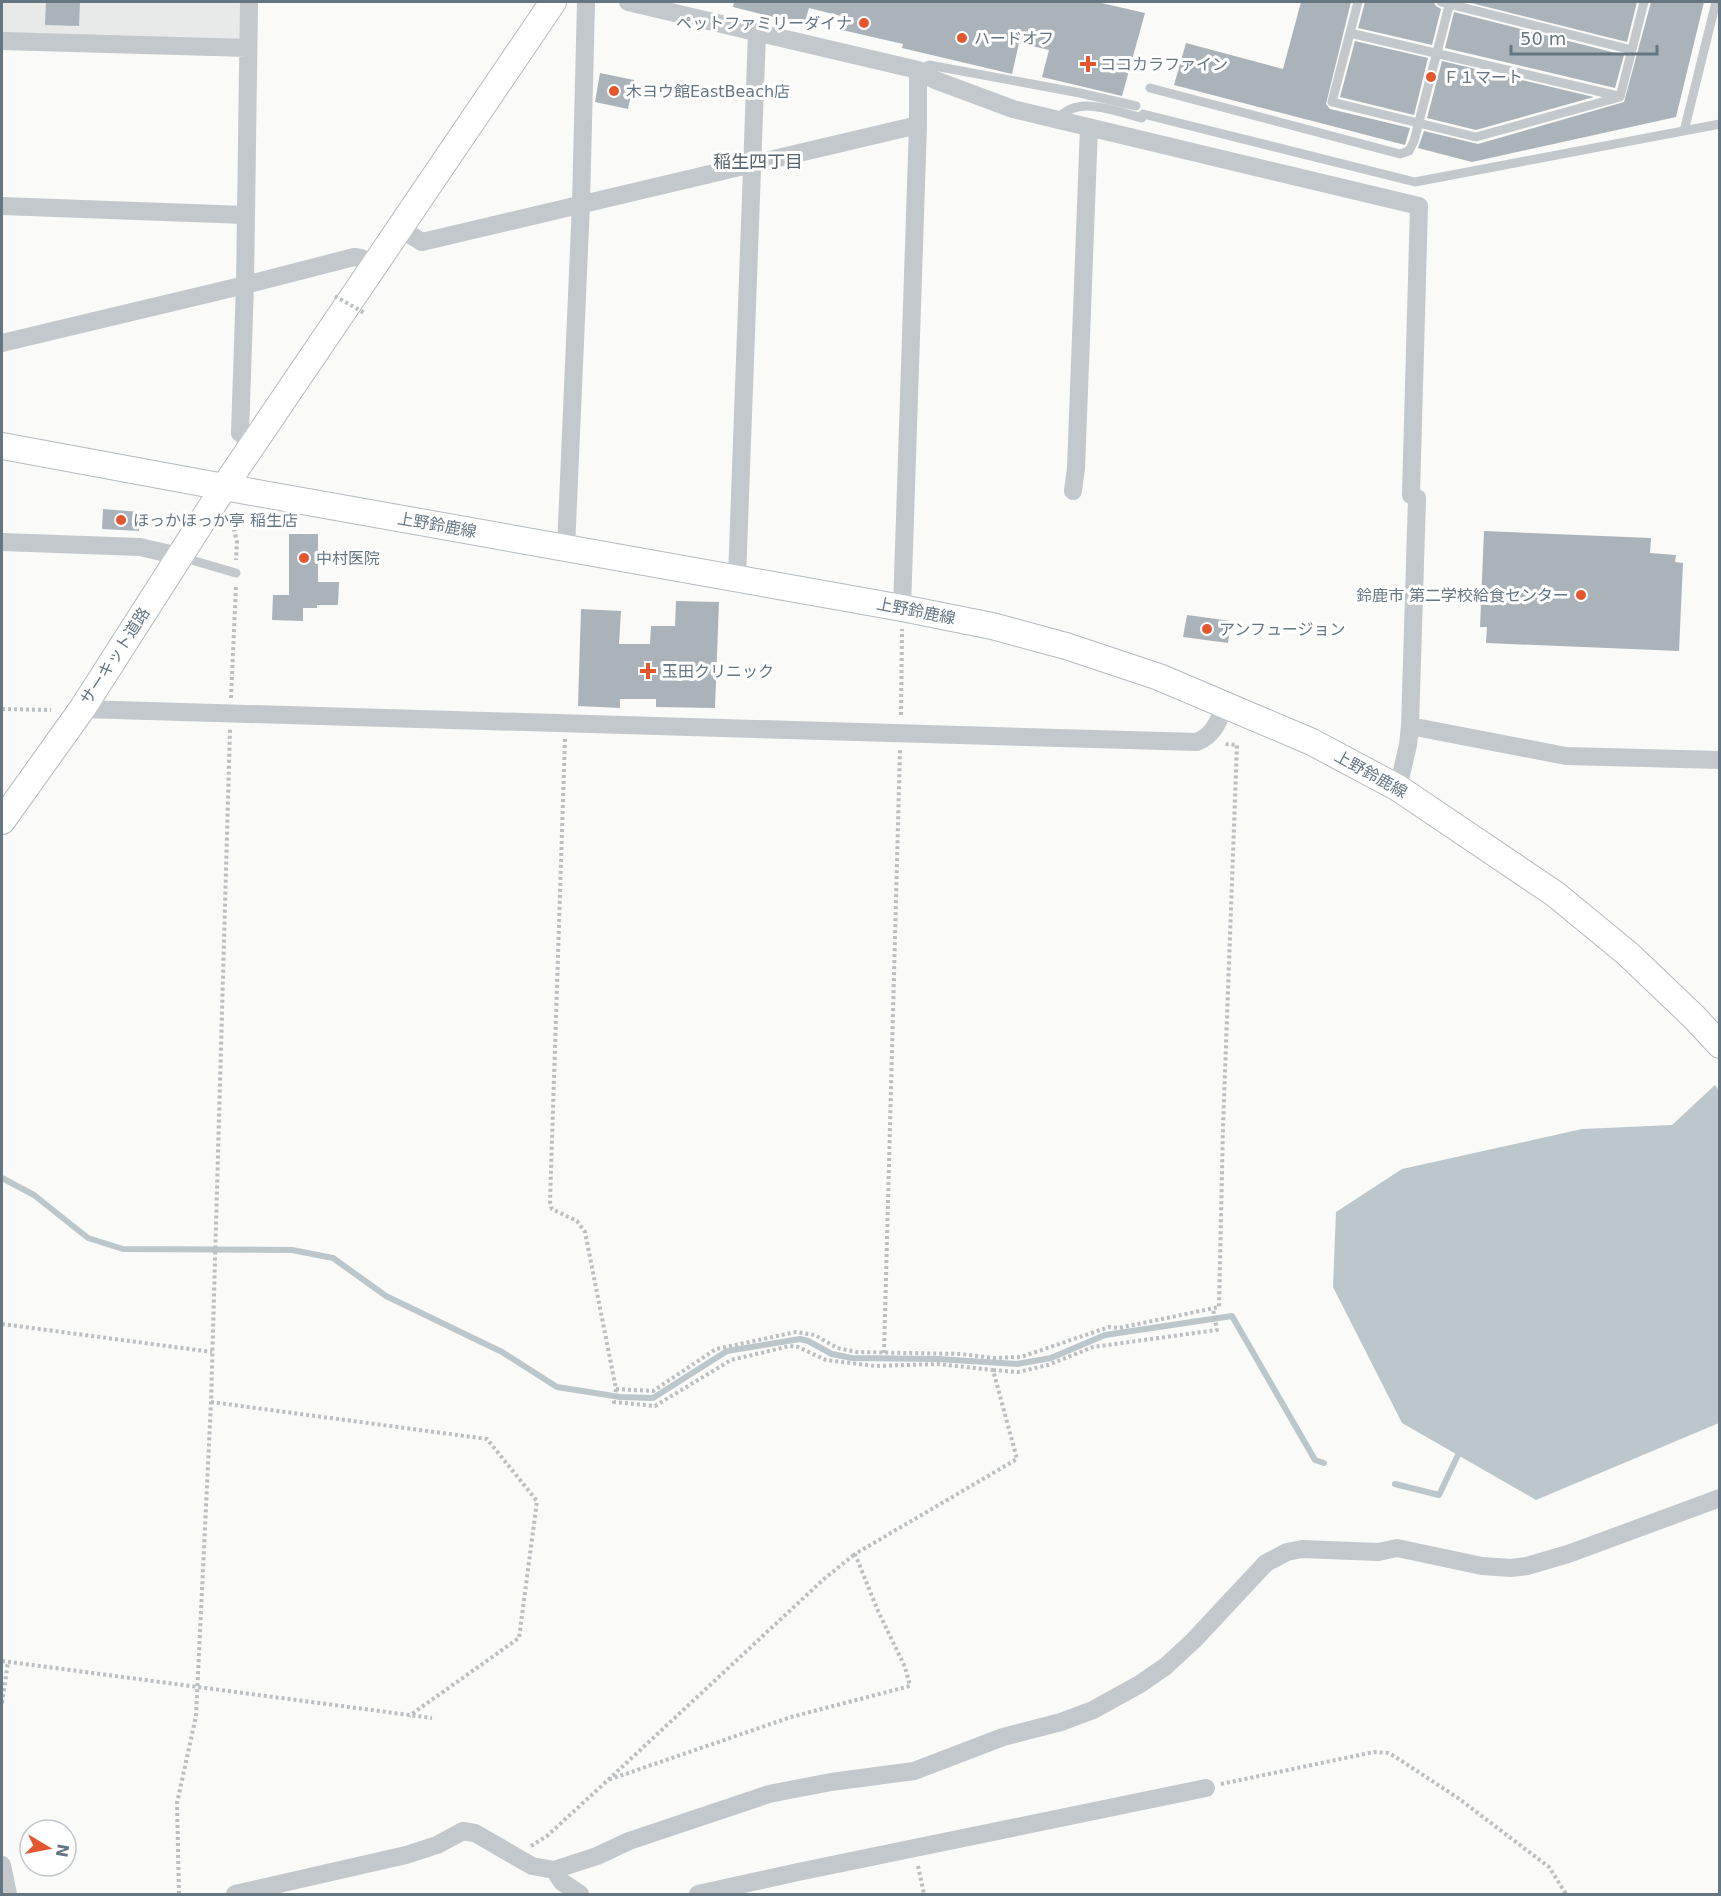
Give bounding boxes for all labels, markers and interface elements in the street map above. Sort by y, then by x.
place label: ペットファミリーダイナ [676,14,852,33]
marker: ペットファミリーダイナ [857,16,871,30]
scale bar [1511,18,1656,56]
text: 50 m [1520,28,1566,49]
place label: ハードオフ [974,29,1054,48]
marker: ハードオフ [955,31,969,45]
place label: ココカラファイン [1100,55,1228,74]
marker: ココカラファイン [1081,57,1095,71]
place label: Ｆ１マート [1443,68,1523,87]
marker: Ｆ１マート [1424,70,1438,84]
place label: 木ヨウ館EastBeach店 [626,82,790,101]
marker: 木ヨウ館EastBeach店 [607,84,621,98]
district label: 稲生四丁目 [713,151,803,172]
street label: 上野鈴鹿線 [396,509,478,541]
place label: ほっかほっか亭 稲生店 [133,511,298,530]
marker: ほっかほっか亭 稲生店 [114,513,128,527]
place label: 中村医院 [316,549,380,568]
marker: 中村医院 [297,551,311,565]
place label: 鈴鹿市 第二学校給食センター [1356,586,1569,605]
marker: 鈴鹿市 第二学校給食センター [1574,588,1588,602]
street label: 上野鈴鹿線 [875,594,957,628]
street label: サーキット道路 [77,604,153,708]
place label: アンフュージョン [1219,620,1346,639]
marker: アンフュージョン [1200,622,1214,636]
marker: 玉田クリニック [639,662,657,680]
place label: 玉田クリニック [662,662,774,681]
street label: 上野鈴鹿線 [1331,746,1411,802]
north arrow [18,1818,78,1878]
text: N [52,1842,73,1859]

